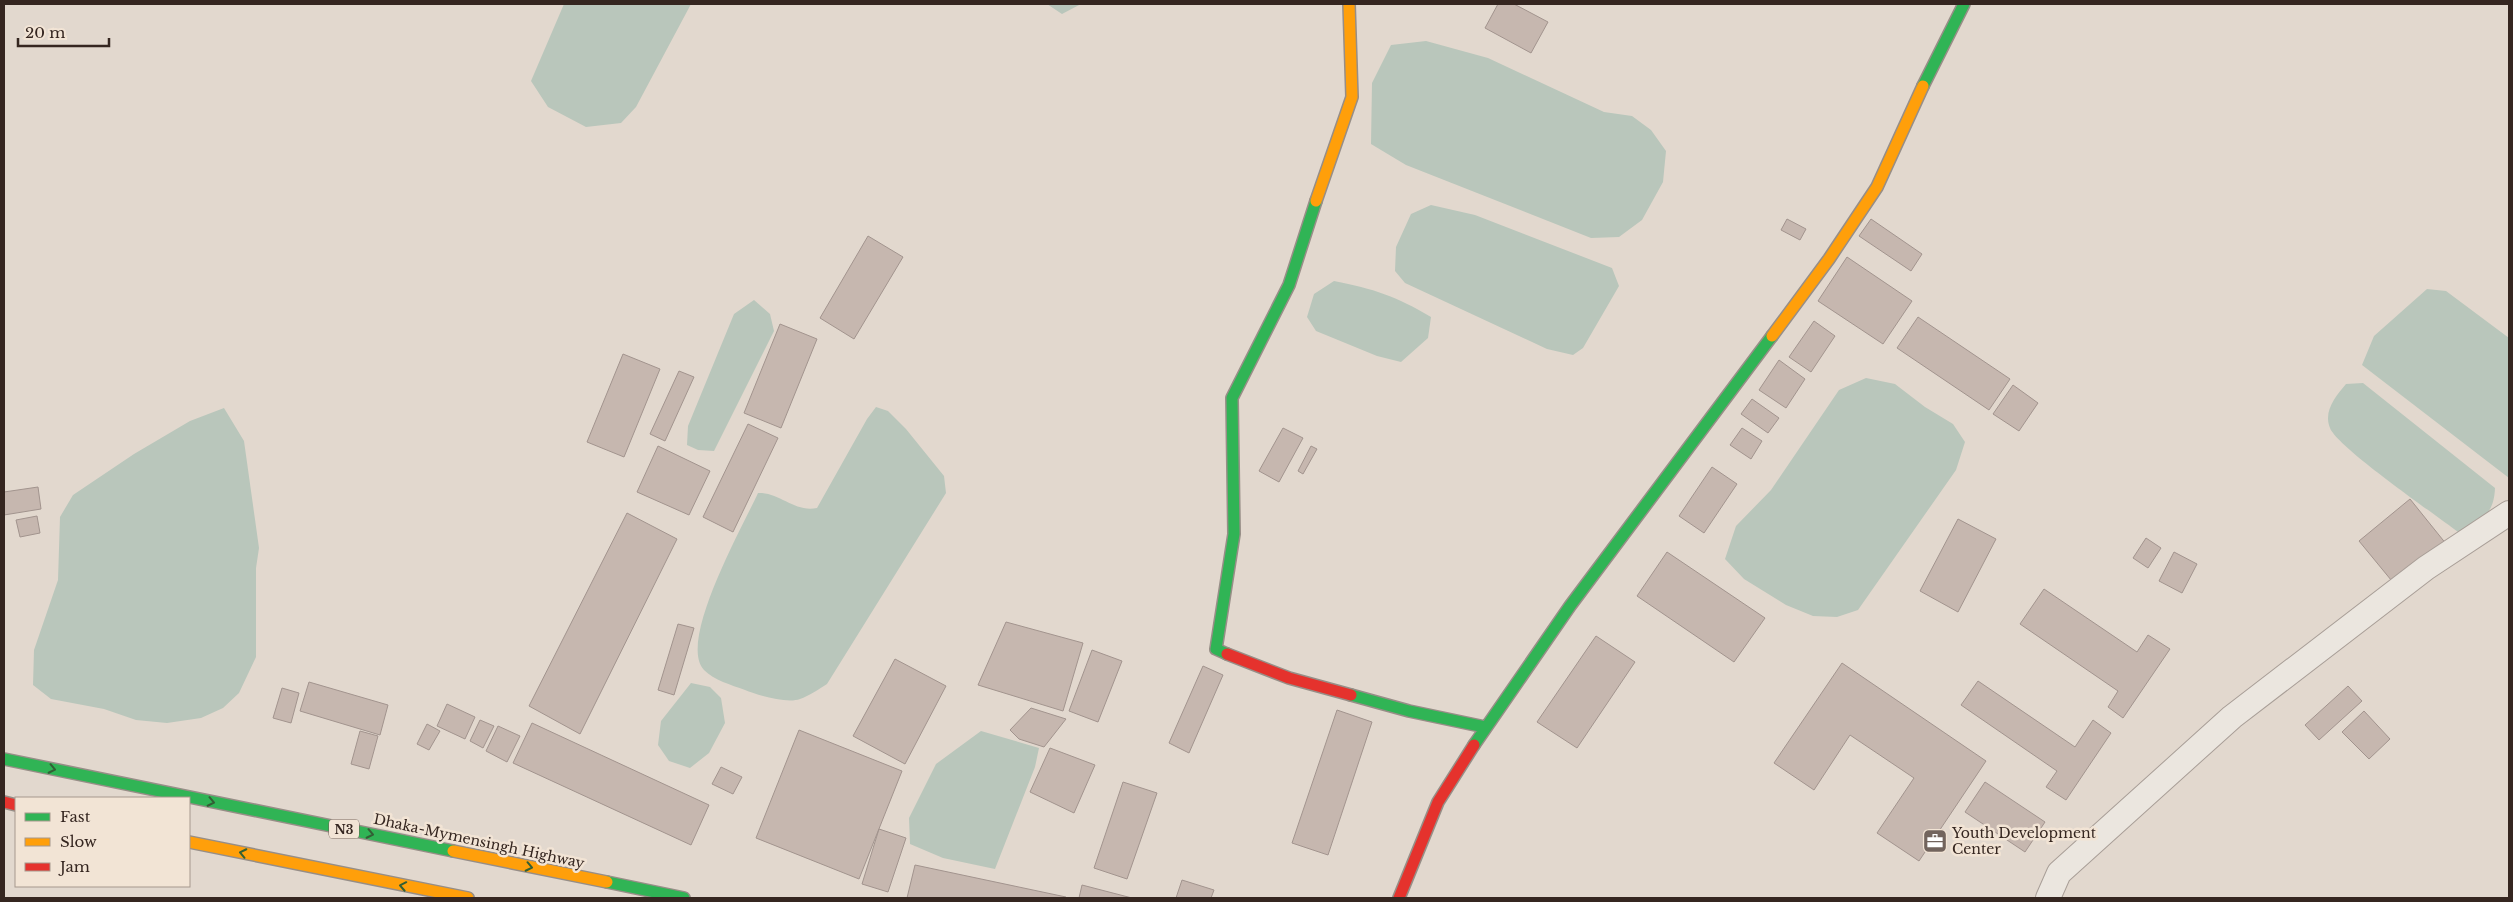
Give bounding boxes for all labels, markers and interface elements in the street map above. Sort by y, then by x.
scale bar [18,15,109,47]
text: 20 m [25,23,65,42]
one-way arrow [47,763,56,774]
one-way arrow [206,796,215,806]
legend [15,797,190,887]
text: Fast [60,807,91,826]
street label: Dhaka-Mymensingh Highway [372,810,586,872]
road number: N3 [329,820,359,839]
place label: Youth Development Center [1951,824,2097,858]
one-way arrow [366,828,374,839]
office icon: Youth Development Center [1922,828,1948,854]
text: Slow [60,832,97,851]
one-way arrow [239,848,248,859]
text: Jam [58,857,90,876]
one-way arrow [525,861,534,871]
one-way arrow [398,881,407,891]

